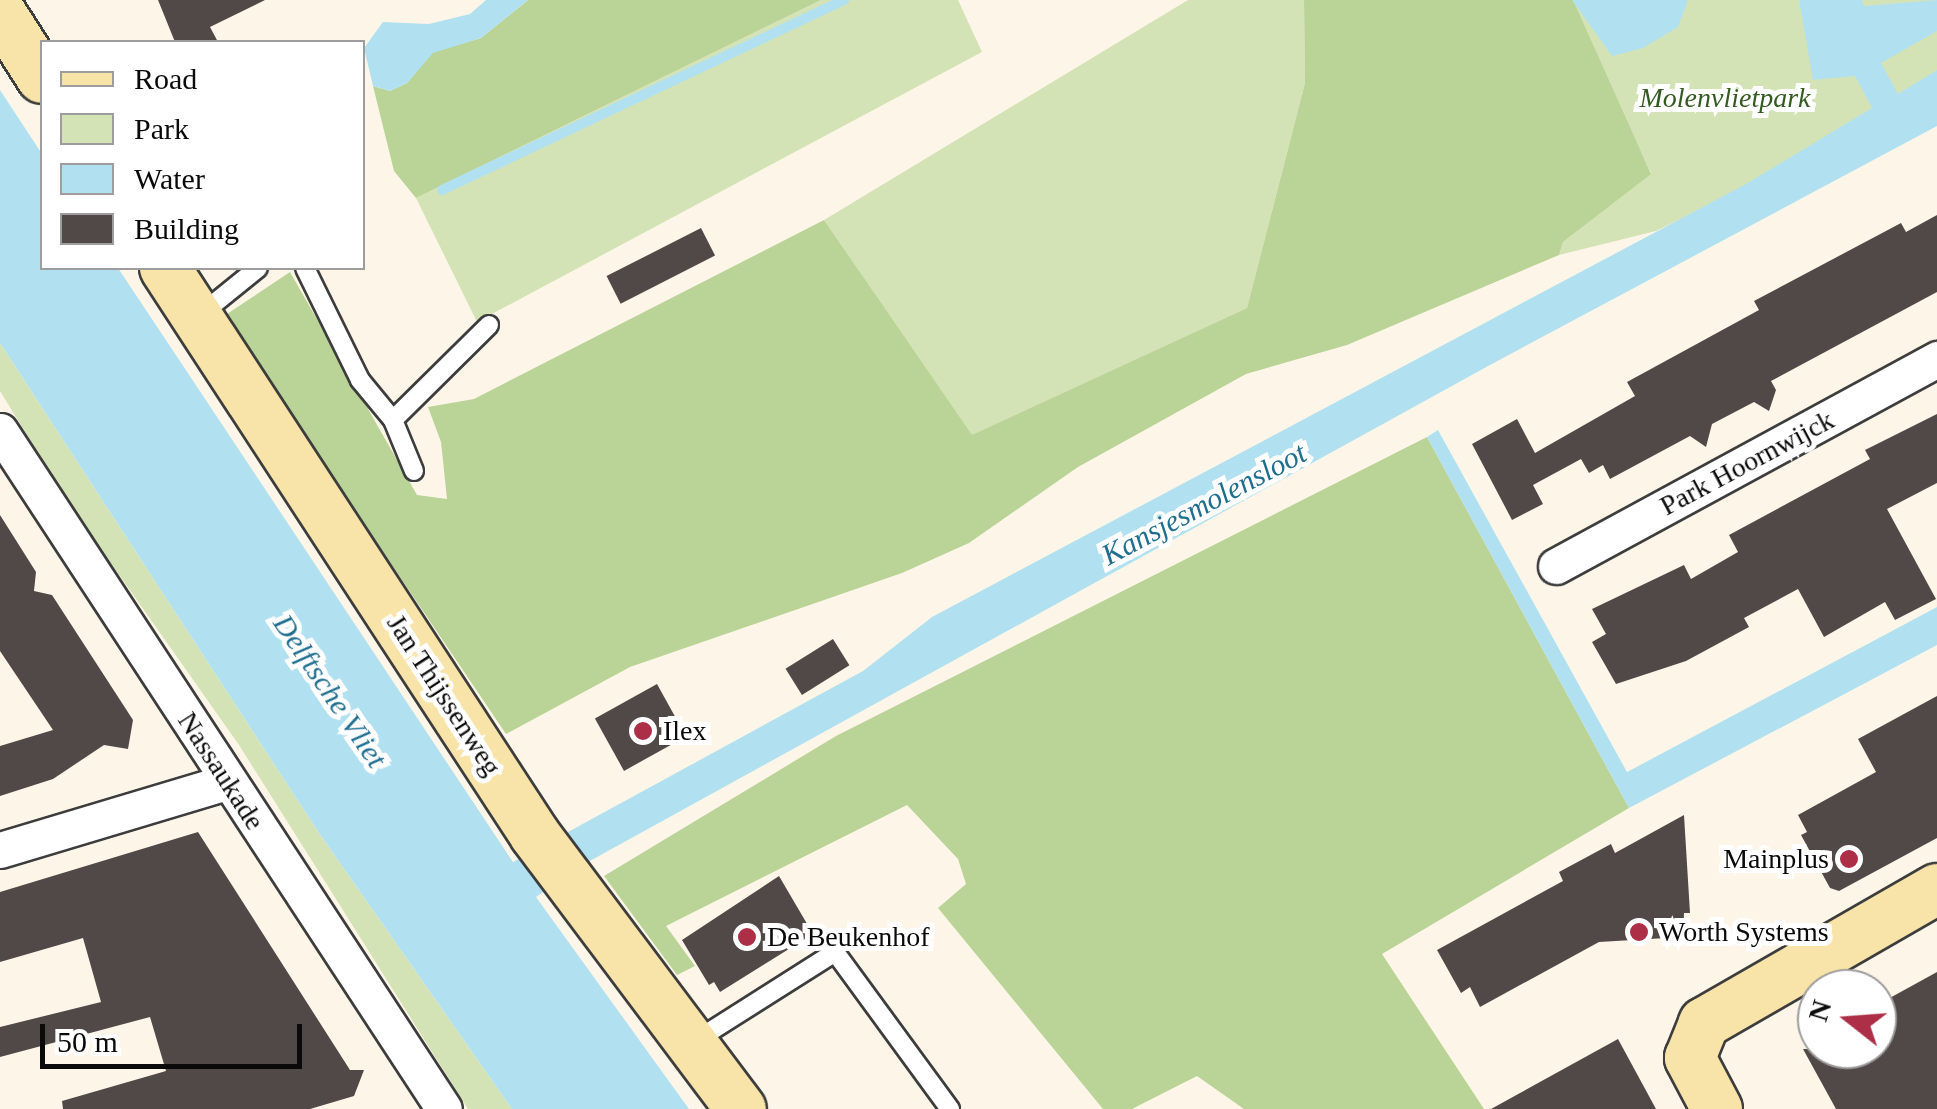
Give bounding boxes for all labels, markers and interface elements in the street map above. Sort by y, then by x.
legend [40,40,365,270]
text: Road [134,62,197,95]
park label: Molenvlietpark [1639,81,1811,115]
text: Park [134,112,189,145]
text: Water [134,162,205,195]
text: Building [134,212,239,245]
street label: Park Hoornwijck [1654,403,1840,523]
water label: Kansjesmolensloot [1095,435,1313,573]
water label: Delftsche Vliet [265,607,395,775]
street label: Jan Thijssenweg [379,608,509,782]
street label: Nassaukade [170,706,272,836]
place label: Ilex [663,714,707,748]
marker: Ilex [632,720,654,742]
place label: Mainplus [1723,842,1829,876]
marker: Mainplus [1838,848,1860,870]
place label: Worth Systems [1659,915,1829,949]
place label: De Beukenhof [767,920,930,954]
marker: Worth Systems [1628,921,1650,943]
marker: De Beukenhof [736,926,758,948]
north arrow [1797,969,1897,1069]
text: N [1802,996,1838,1025]
scale bar [45,1004,308,1066]
text: 50 m [57,1025,118,1058]

